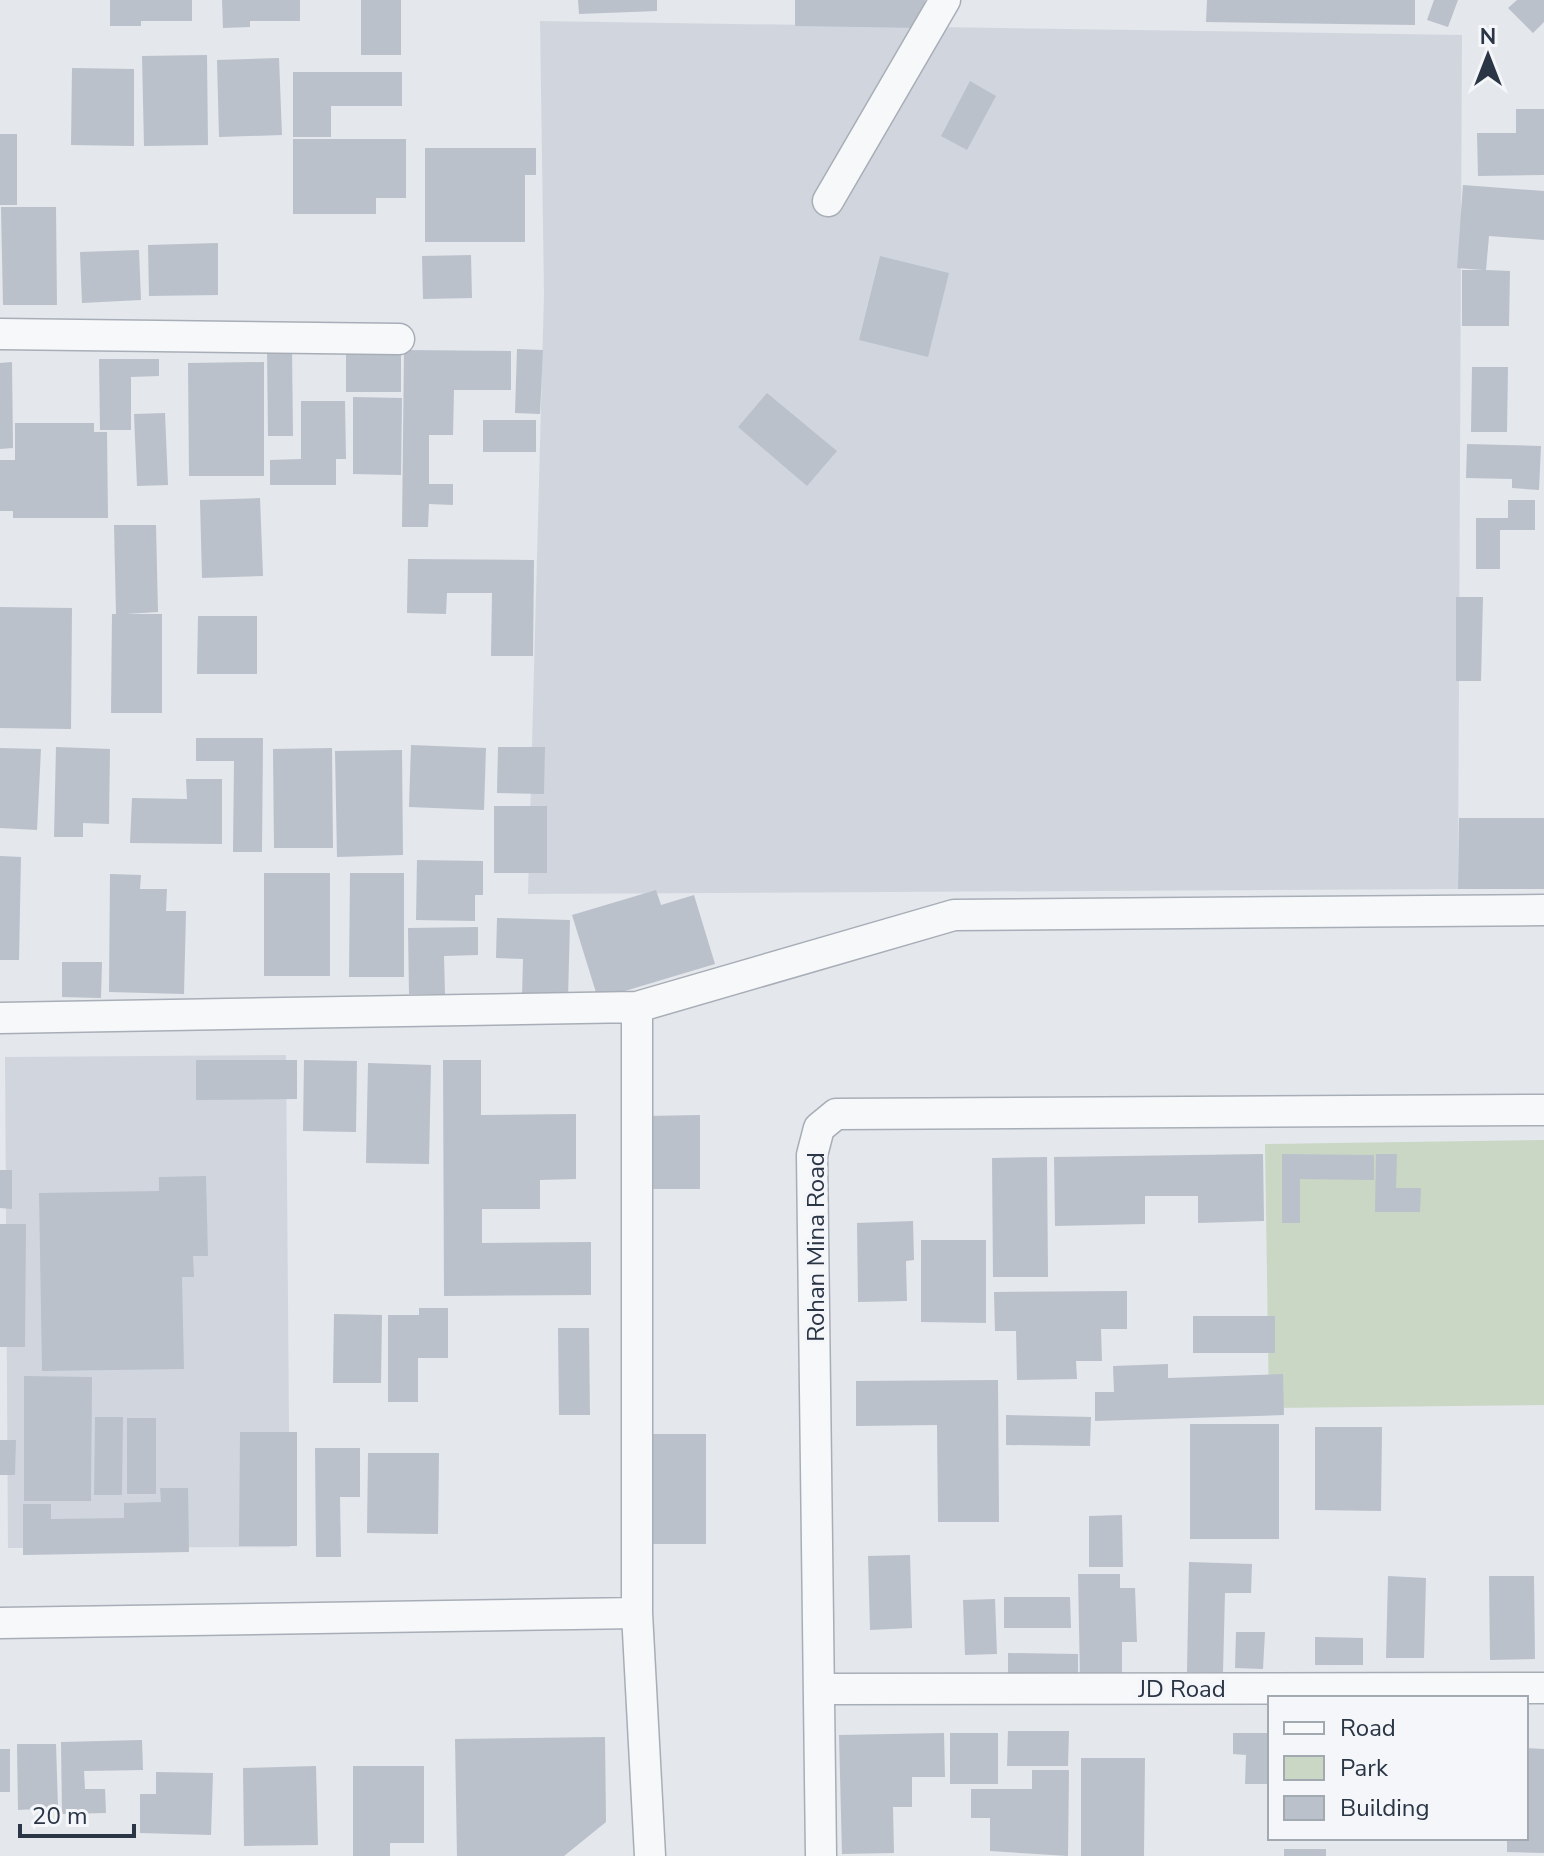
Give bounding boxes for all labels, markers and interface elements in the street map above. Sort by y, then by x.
north arrow [1448,16,1528,96]
text: N [1480,22,1496,52]
street label: Rohan Mina Road [800,1152,832,1342]
street label: JD Road [1137,1673,1226,1705]
legend [1268,1696,1528,1840]
text: Road [1340,1712,1396,1744]
text: Park [1340,1752,1389,1784]
scale bar [20,1788,134,1838]
text: Building [1340,1792,1430,1824]
text: 20 m [32,1800,88,1832]

